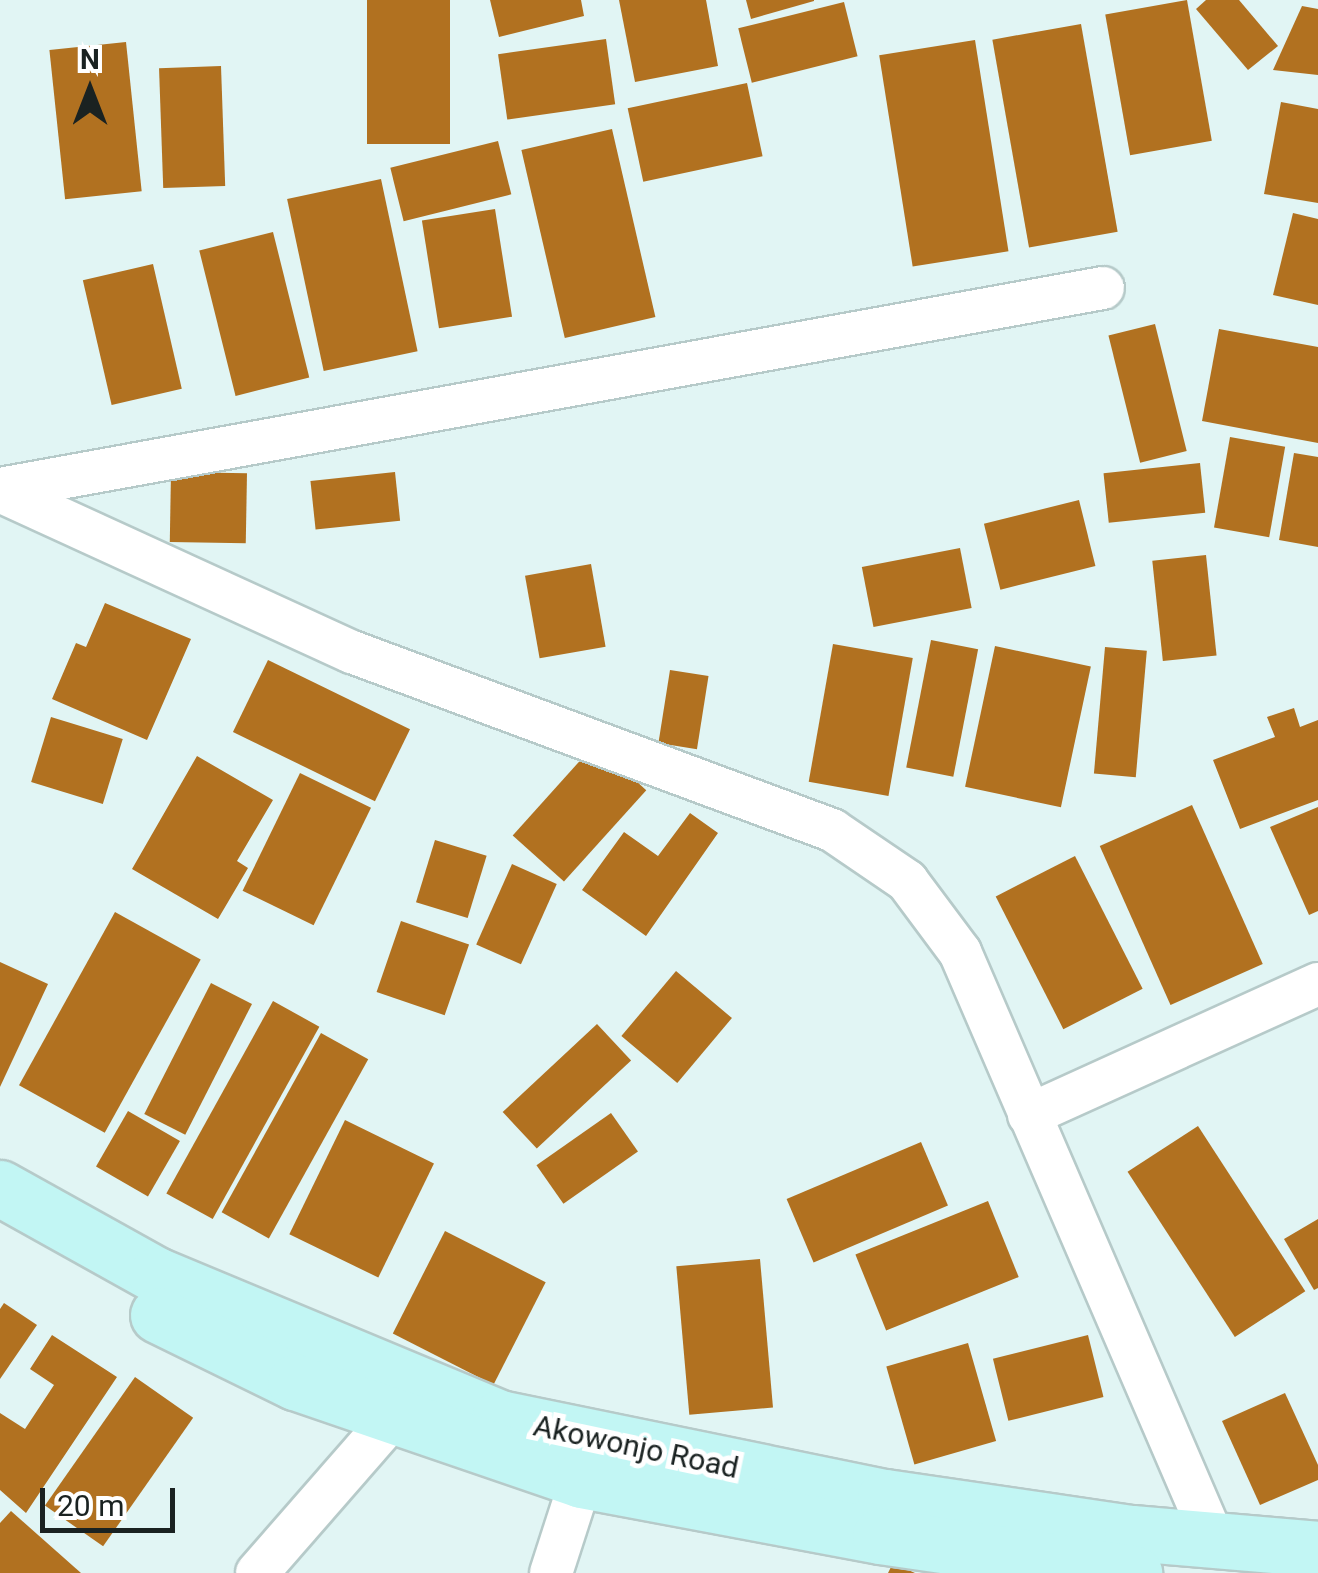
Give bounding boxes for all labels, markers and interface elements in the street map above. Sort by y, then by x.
north arrow [40,40,140,140]
text: N [80,43,100,76]
street label: Akowonjo Road [530,1408,742,1486]
scale bar [45,1468,180,1530]
text: 20 m [57,1488,124,1523]

